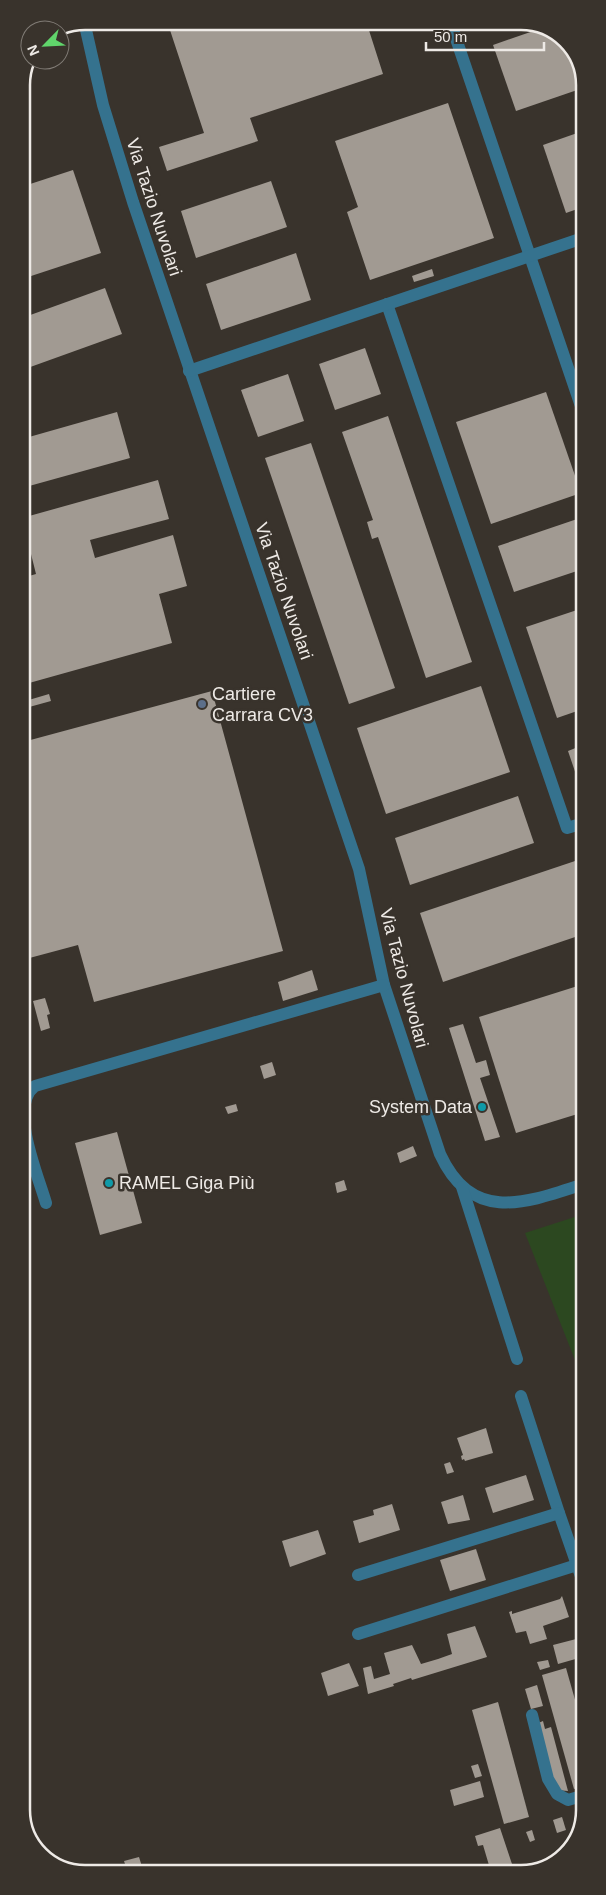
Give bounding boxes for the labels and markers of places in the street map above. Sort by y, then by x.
place label: Cartiere Carrara CV3 [212,684,313,725]
marker: Cartiere Carrara CV3 [196,698,208,710]
place label: System Data [369,1097,473,1117]
marker: System Data [476,1101,488,1113]
place label: RAMEL Giga Più [119,1173,254,1193]
marker: RAMEL Giga Più [103,1177,115,1189]

